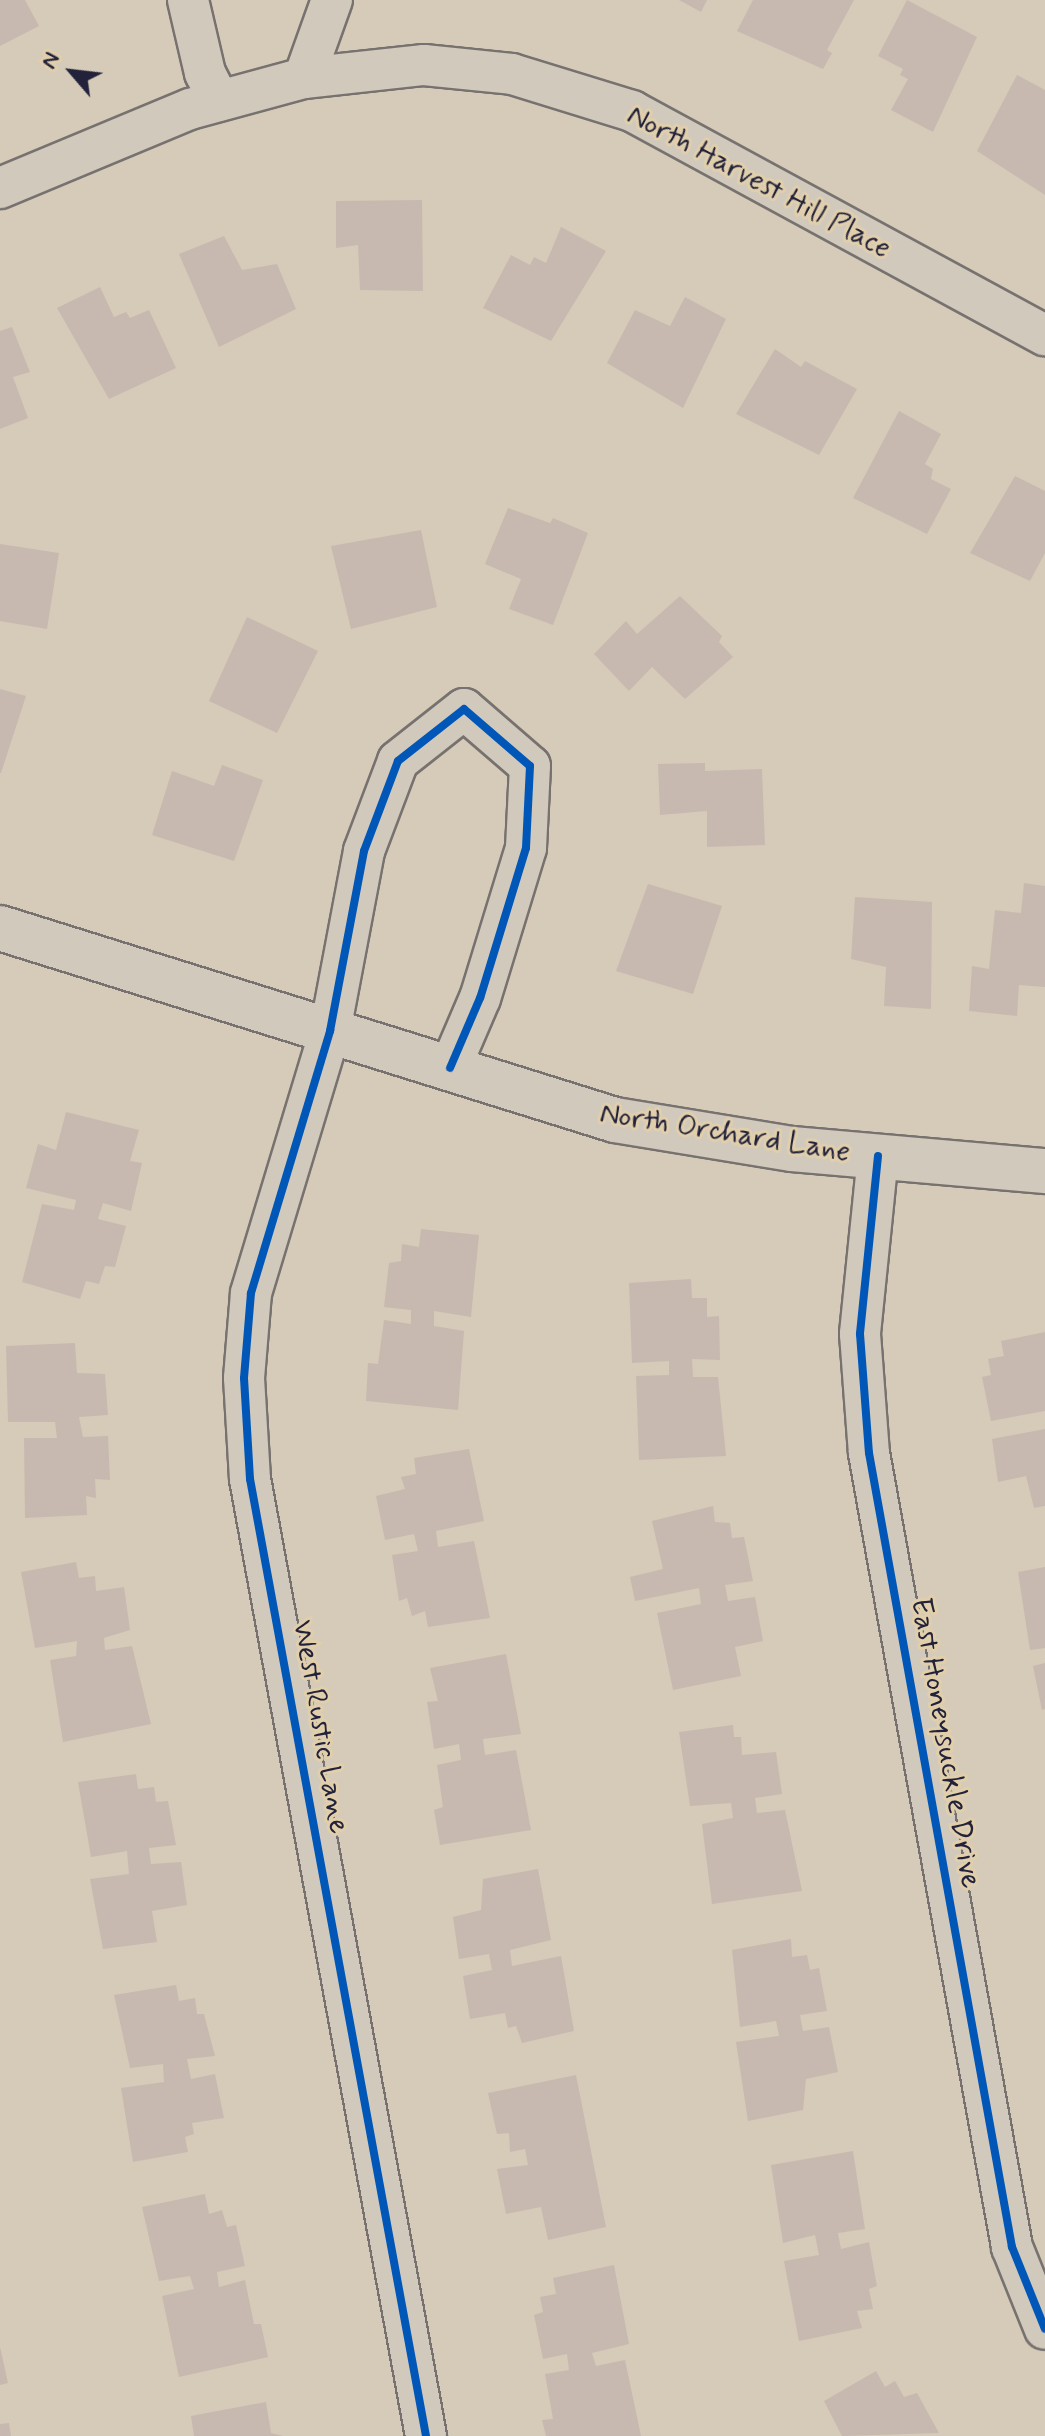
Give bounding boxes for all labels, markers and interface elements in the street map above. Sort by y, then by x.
north arrow [32,32,112,112]
text: N [35,48,67,74]
street label: North Harvest Hill Place [621,97,897,267]
street label: North Orchard Lane [596,1095,854,1171]
street label: East Honeysuckle Drive [902,1596,988,1890]
street label: West Rustic Lane [284,1619,356,1835]

